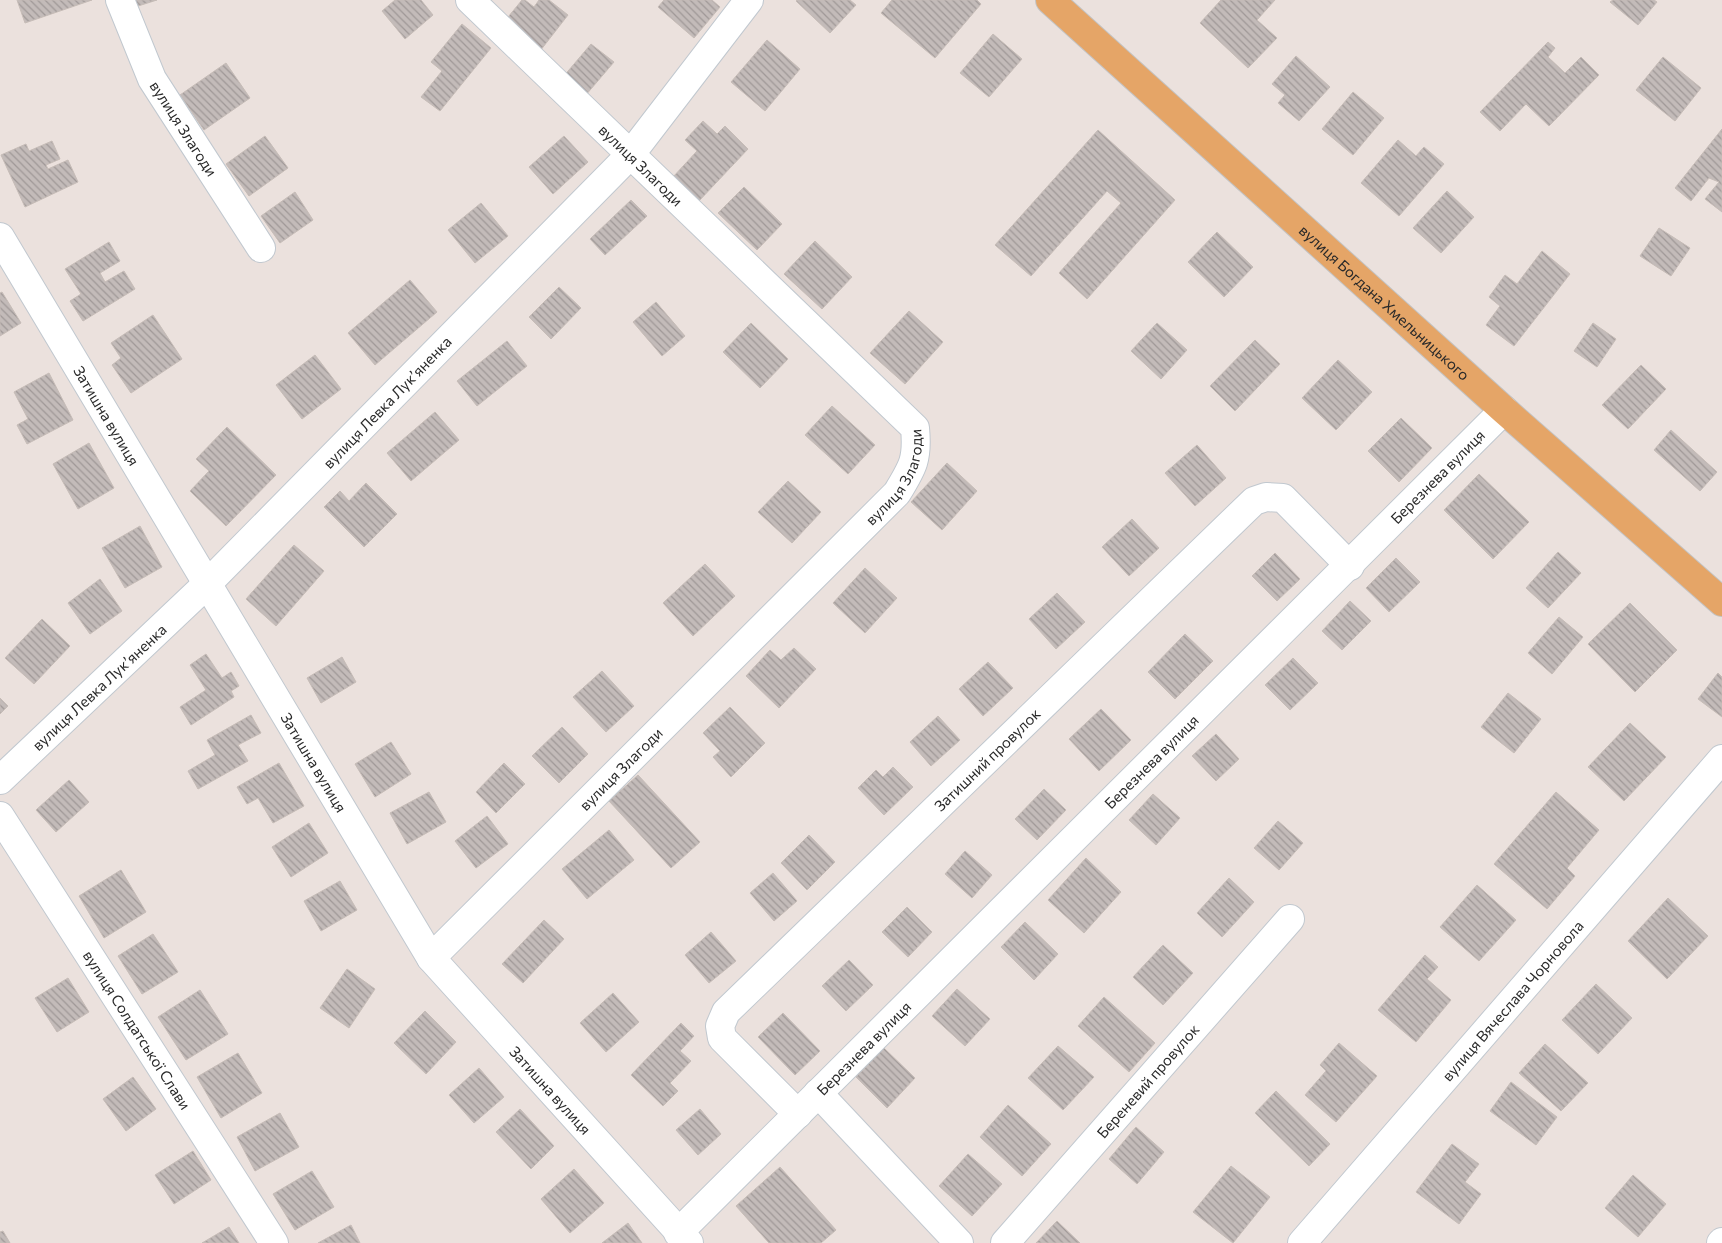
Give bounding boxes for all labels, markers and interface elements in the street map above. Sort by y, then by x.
street label: вулиця Злагоди [147,77,221,179]
street label: вулиця Злагоди [595,120,687,210]
street label: вулиця Богдана Хмельницького [1296,221,1474,384]
street label: вулиця Левка Лукʼяненка [319,332,455,472]
street label: Затишна вулиця [70,362,143,469]
street label: Березнева вулиця [1387,426,1488,527]
street label: вулиця Злагоди [861,428,925,528]
street label: вулиця Левка Лукʼяненка [28,620,170,754]
street label: Затишний провулок [930,704,1044,815]
street label: Затишна вулиця [277,709,351,815]
street label: Березнева вулиця [1100,711,1202,812]
street label: вулиця Злагоди [576,724,666,814]
street label: вулиця Вячеслава Чорновола [1438,917,1587,1084]
street label: вулиця Солдатської Слави [80,947,195,1113]
street label: Березнева вулиця [813,997,914,1099]
street label: Береневий провулок [1093,1020,1203,1141]
street label: Затишна вулиця [506,1042,595,1138]

